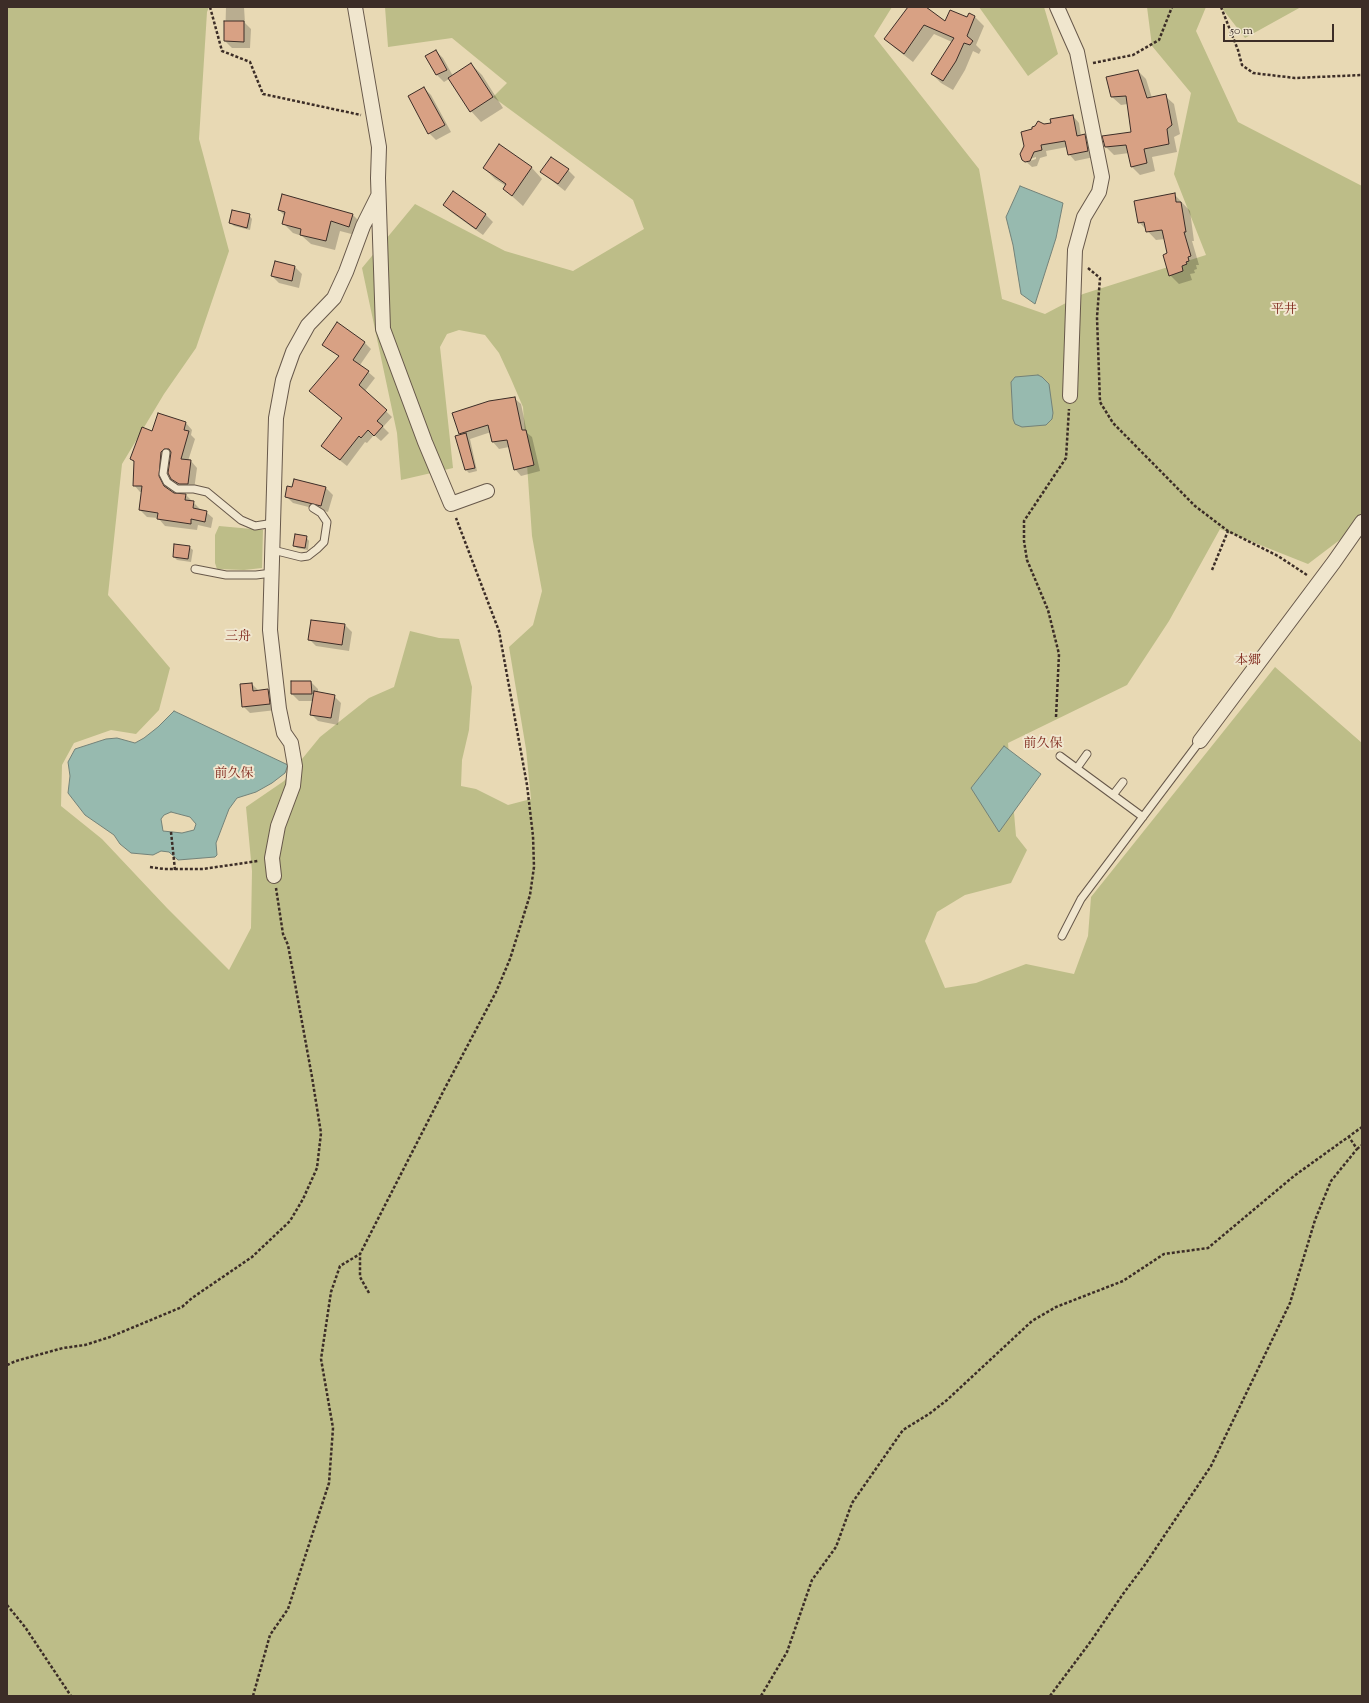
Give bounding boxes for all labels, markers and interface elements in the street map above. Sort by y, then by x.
scale bar [1225,16,1336,42]
text: 50 m [1230,22,1253,40]
district label: 平井 [1271,303,1297,319]
district label: 三舟 [225,630,251,646]
district label: 本郷 [1235,654,1261,670]
district label: 前久保 [1024,737,1062,753]
district label: 前久保 [215,767,253,783]

